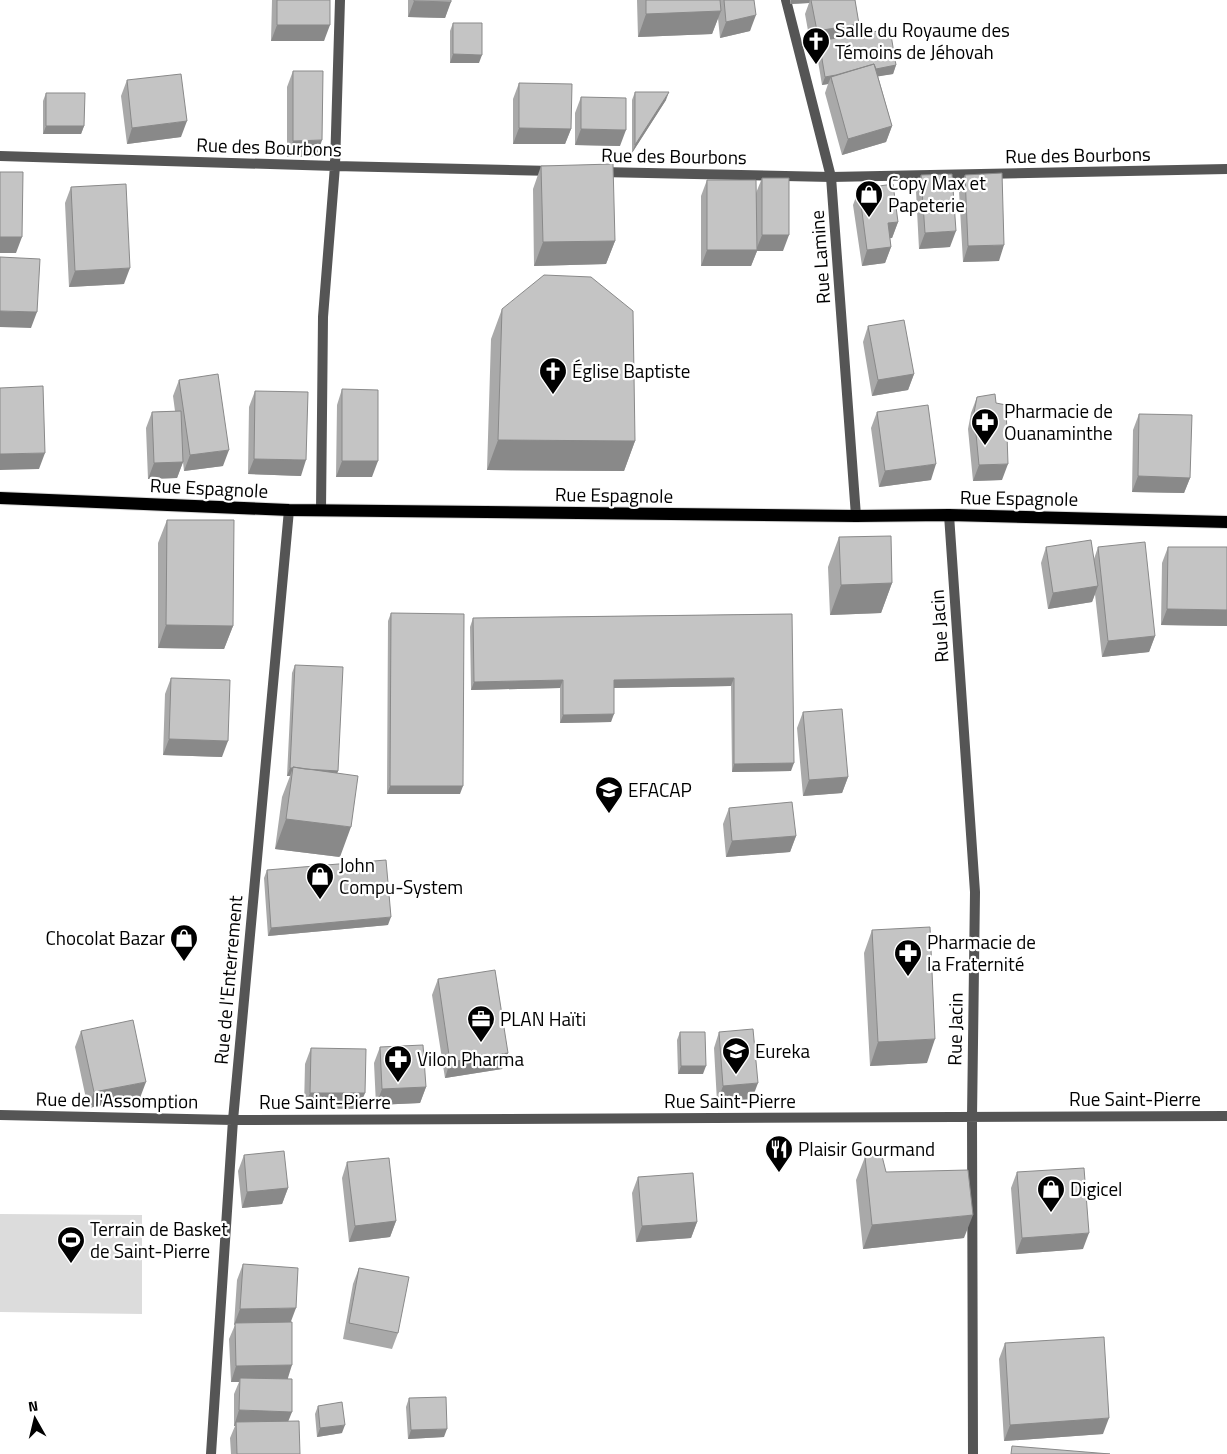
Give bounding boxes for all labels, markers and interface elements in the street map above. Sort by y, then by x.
place label: Salle du Royaume des Témoins de Jéhovah [835,15,1010,66]
church icon: Salle du Royaume des Témoins de Jéhovah [801,26,831,65]
street label: Rue des Bourbons [196,129,342,164]
street label: Rue des Bourbons [1005,139,1151,170]
street label: Rue des Bourbons [601,140,747,171]
place label: Copy Max et Papeterie [888,168,986,219]
shop icon: Copy Max et Papeterie [854,179,884,218]
street label: Rue Lamine [802,209,837,305]
church icon: Église Baptiste [538,356,568,395]
place label: Église Baptiste [572,356,690,385]
place label: Pharmacie de Ouanaminthe [1004,396,1113,447]
pharmacy icon: Pharmacie de Ouanaminthe [970,407,1000,446]
street label: Rue Espagnole [149,470,269,505]
street label: Rue Espagnole [555,479,673,510]
street label: Rue Espagnole [960,482,1078,513]
street label: Rue Jacin [921,589,956,664]
school or university icon: EFACAP [594,775,624,814]
place label: EFACAP [628,775,692,804]
place label: John Compu-System [339,850,463,901]
shop icon: John Compu-System [305,861,335,900]
street label: Rue de l'Enterrement [206,894,249,1066]
place label: Chocolat Bazar [46,923,165,952]
shop icon: Chocolat Bazar [169,923,199,962]
place label: Pharmacie de la Fraternité [927,927,1036,978]
pharmacy icon: Pharmacie de la Fraternité [893,938,923,977]
street label: Rue Jacin [939,992,970,1066]
office icon: PLAN Haïti [466,1004,496,1043]
place label: PLAN Haïti [500,1004,586,1033]
school or university icon: Eureka [721,1036,751,1075]
place label: Eureka [755,1036,810,1065]
pharmacy icon: Vilon Pharma [383,1044,413,1083]
place label: Vilon Pharma [417,1044,524,1073]
street label: Rue de l'Assomption [35,1084,199,1115]
street label: Rue Saint-Pierre [1069,1084,1201,1113]
street label: Rue Saint-Pierre [664,1086,796,1115]
street label: Rue Saint-Pierre [259,1087,391,1116]
restaurant icon: Plaisir Gourmand [764,1134,794,1173]
place label: Plaisir Gourmand [798,1134,935,1163]
shop icon: Digicel [1036,1174,1066,1213]
place label: Digicel [1070,1174,1123,1203]
place label: Terrain de Basket de Saint-Pierre [90,1214,228,1265]
sports icon: Terrain de Basket de Saint-Pierre [56,1225,86,1264]
north arrow [10,1394,60,1444]
text: N [27,1395,39,1417]

